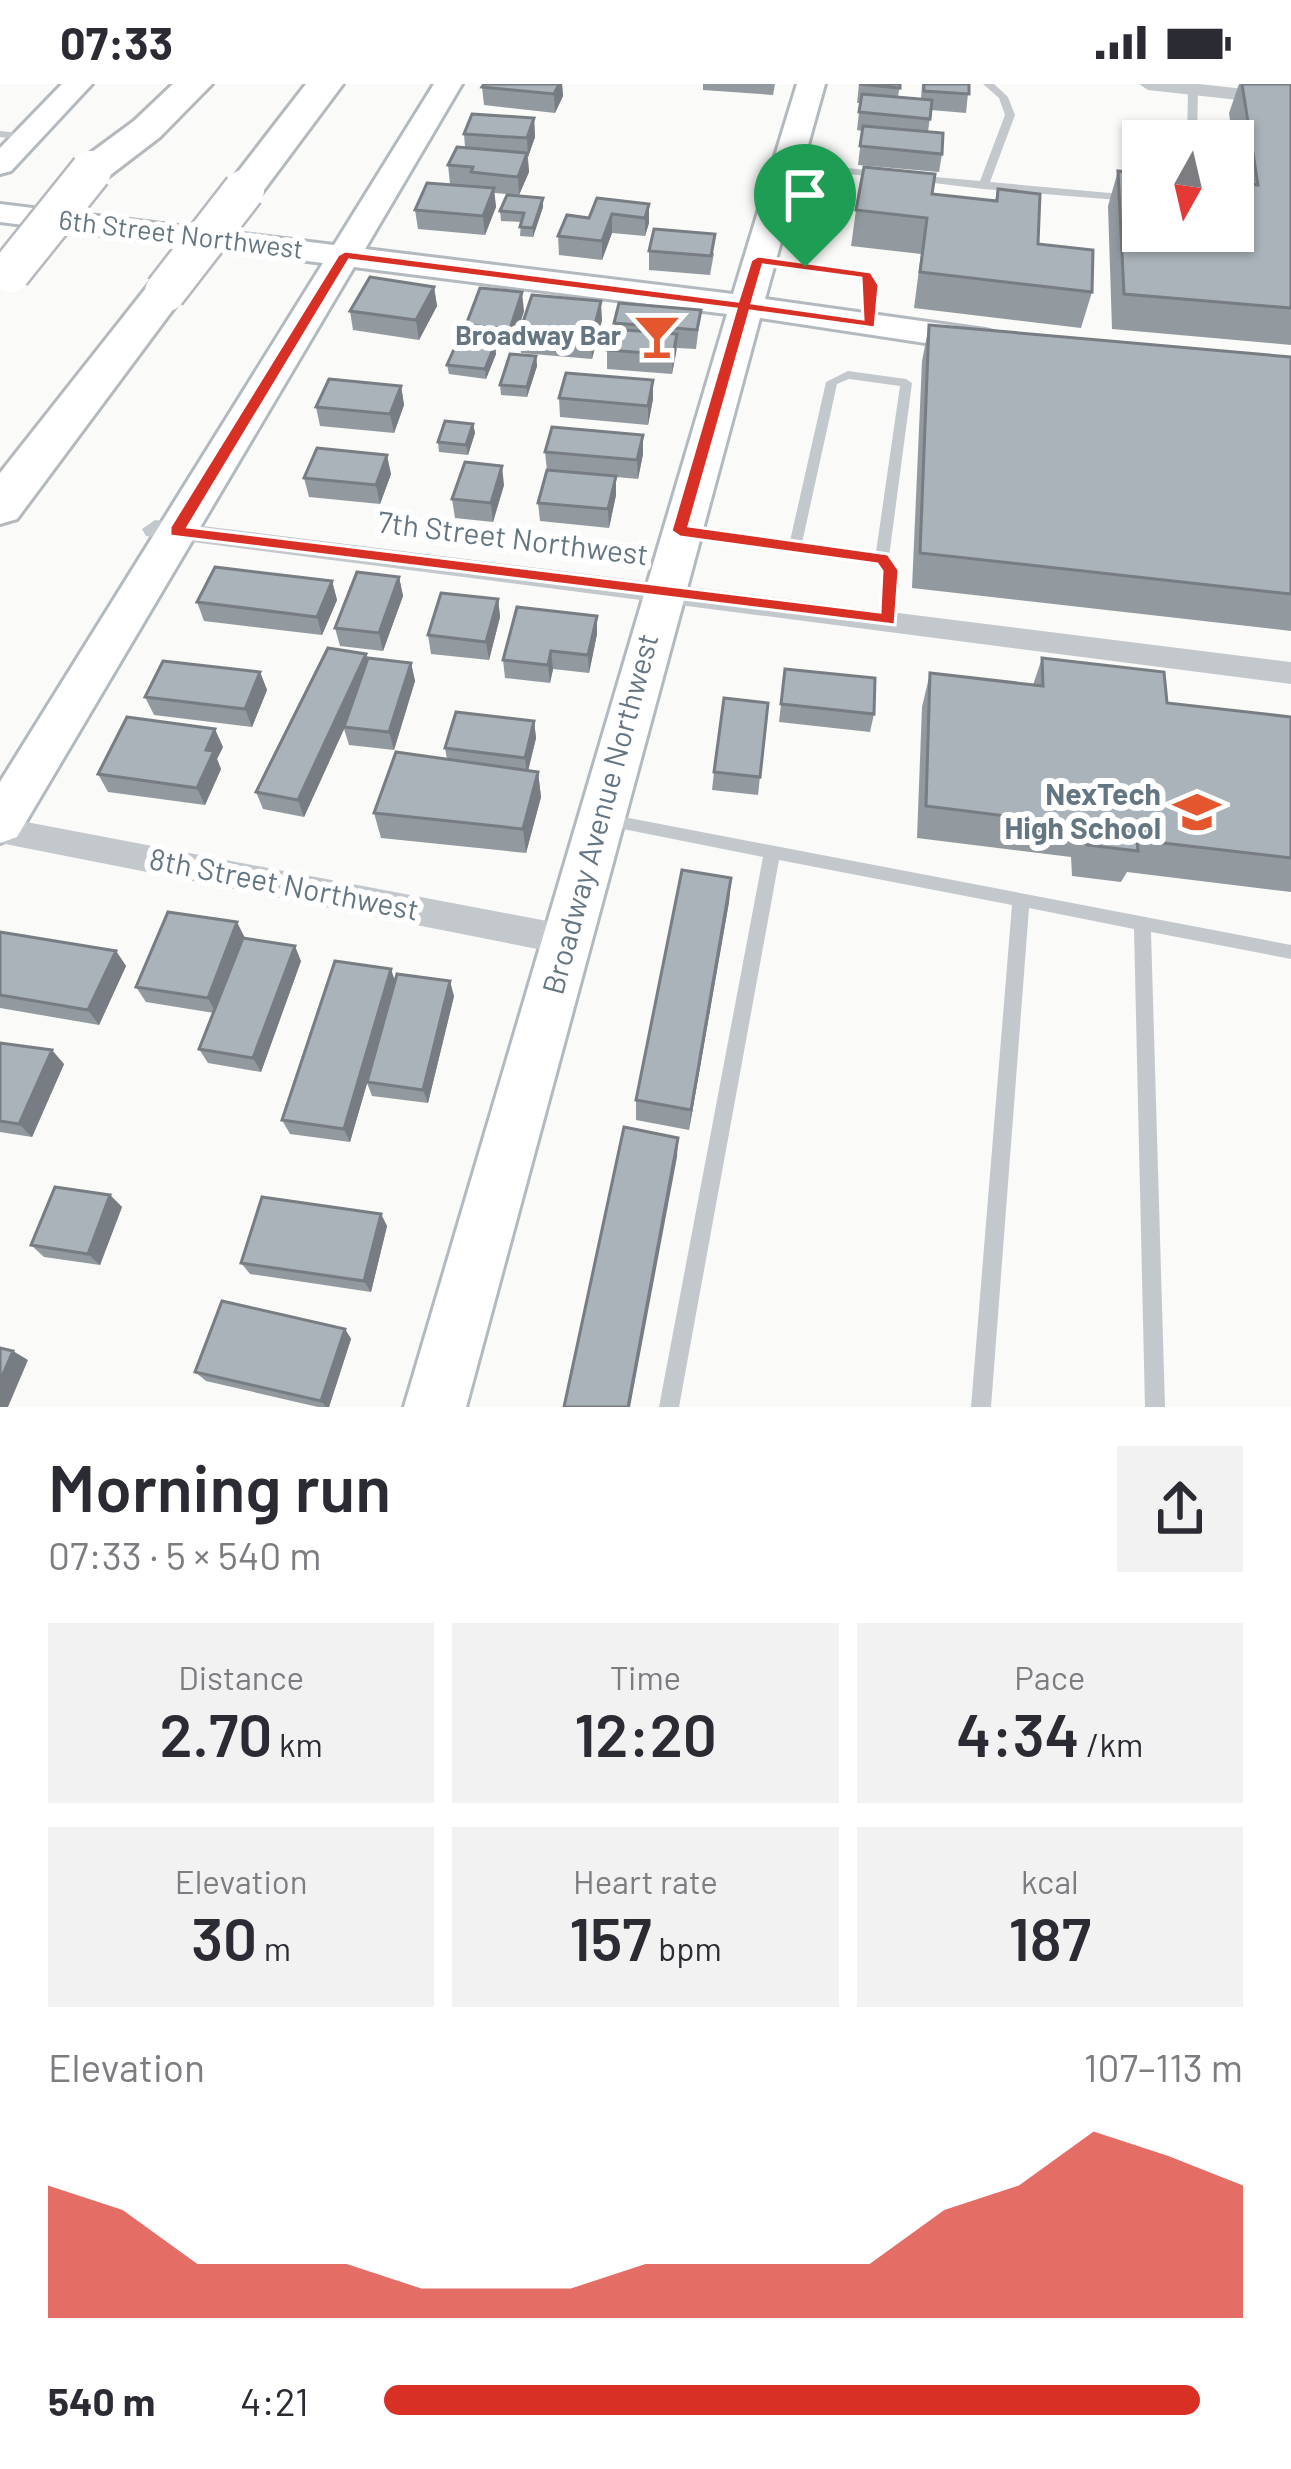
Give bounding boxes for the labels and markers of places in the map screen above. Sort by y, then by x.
pin [754,144,856,267]
bar icon: Broadway Bar [632,311,682,361]
place label: Broadway Bar [455,318,622,350]
place label: NexTech High School [1004,775,1161,845]
school or university icon: NexTech High School [1172,787,1222,837]

